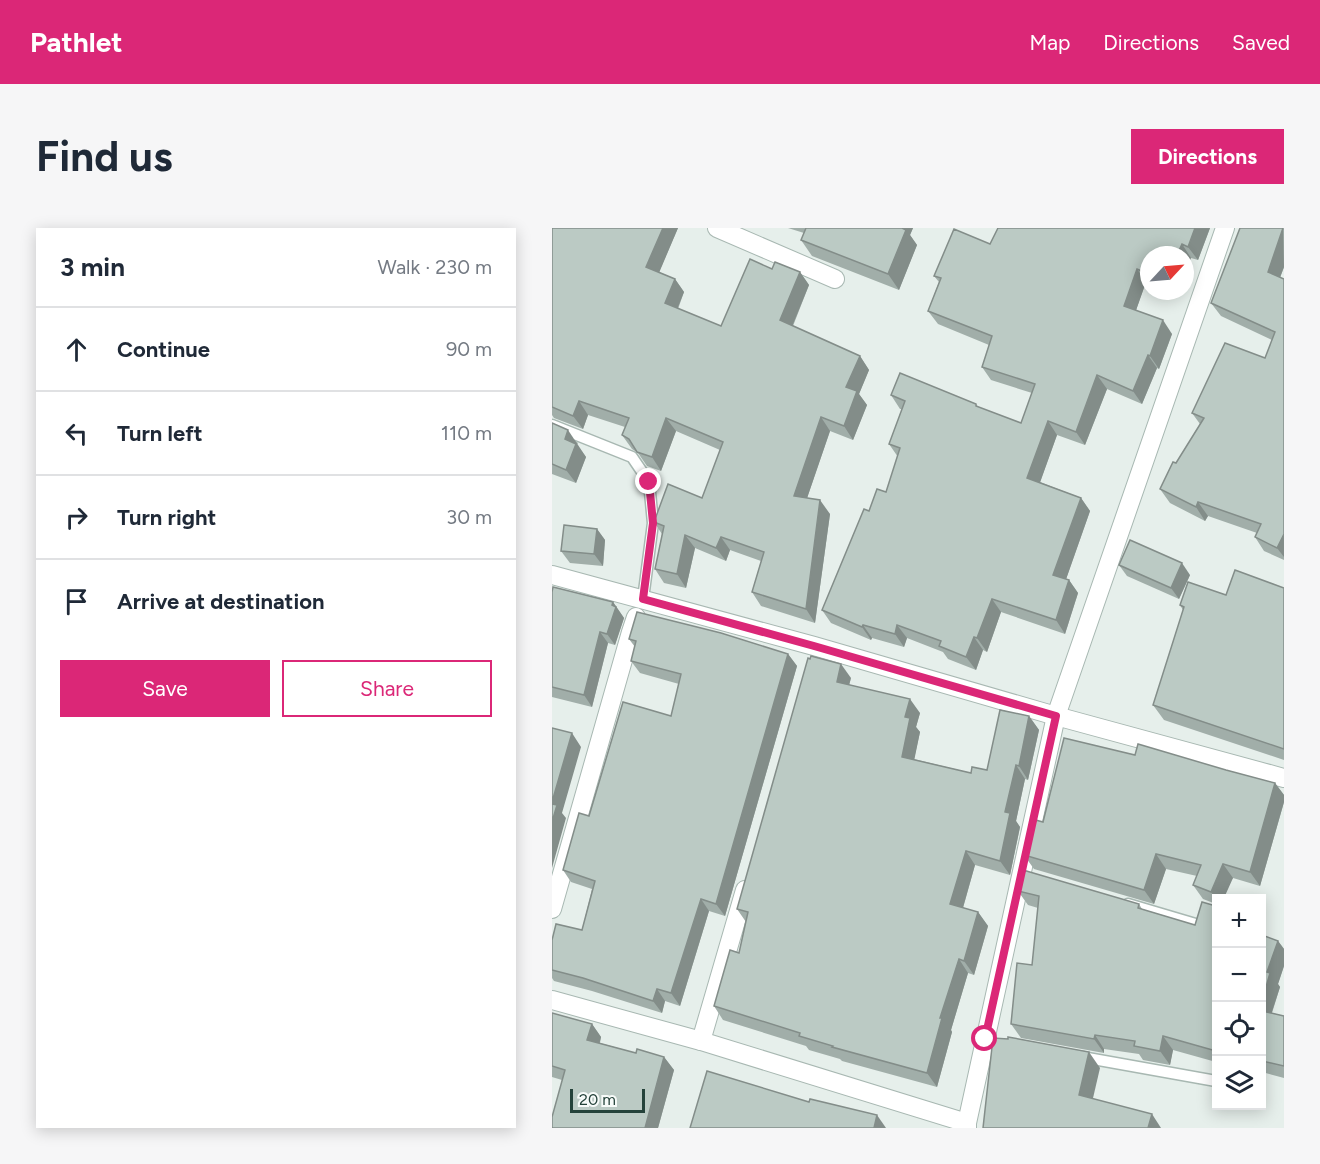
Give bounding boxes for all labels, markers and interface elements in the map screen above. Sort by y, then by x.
text: Pathlet [30,25,122,59]
text: Map [1029,30,1070,55]
text: Directions [1103,30,1199,55]
text: Saved [1232,30,1290,55]
button: Directions [1131,129,1284,184]
text: Find us [36,131,173,182]
north arrow [1140,246,1194,300]
text: 3 min [60,251,125,283]
text: Walk · 230 m [378,255,492,279]
icon: ahead [60,333,93,366]
text: Continue [117,336,210,363]
text: 90 m [446,337,492,361]
icon: left [60,417,93,450]
text: Turn left [117,420,203,447]
text: 110 m [441,421,492,445]
route end [635,468,661,494]
icon: right [60,501,93,534]
text: Turn right [117,504,216,531]
text: 30 m [446,505,492,529]
icon: arrive [60,585,93,618]
text: Arrive at destination [117,588,325,615]
button: Save [60,660,270,717]
button: Share [282,660,492,717]
map controls [1212,894,1266,1110]
button: + [1212,894,1266,948]
button: − [1212,948,1266,1002]
button: locate [1212,1002,1266,1056]
route start [971,1025,997,1051]
button: layers [1212,1056,1266,1110]
scale bar [570,1086,645,1114]
text: 20 m [579,1090,616,1109]

